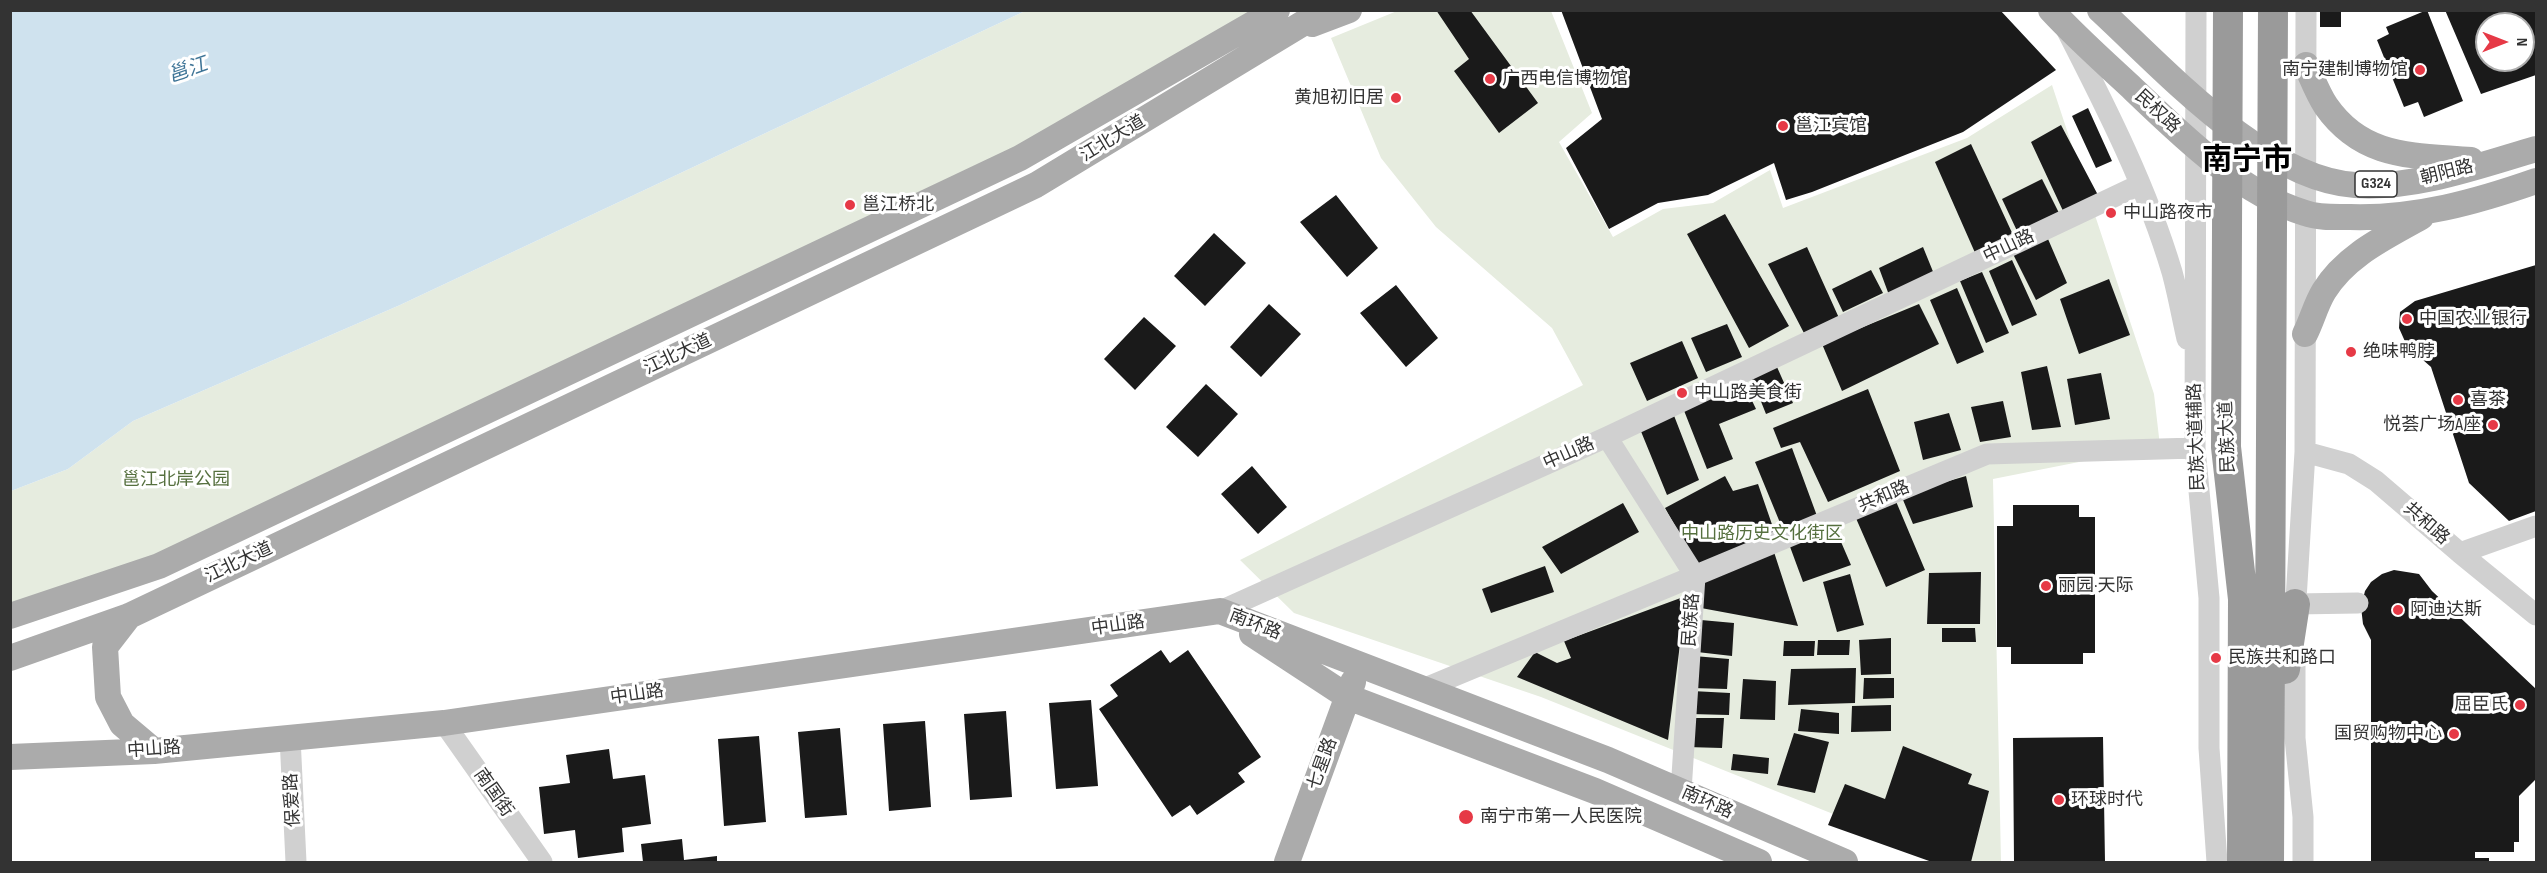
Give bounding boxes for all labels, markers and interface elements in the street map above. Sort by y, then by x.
north arrow [2475,12,2535,72]
text: N [2512,38,2531,46]
water label: 邕江 [165,53,211,89]
place label: 南宁建制博物馆 [2282,59,2408,81]
marker: 南宁建制博物馆 [2413,63,2427,77]
place label: 广西电信博物馆 [1502,68,1628,90]
marker: 广西电信博物馆 [1483,72,1497,86]
street label: 民权路 [2130,86,2184,138]
place label: 黄旭初旧居 [1294,87,1384,109]
marker: 黄旭初旧居 [1389,91,1403,105]
street label: 江北大道 [1077,111,1149,167]
place label: 邕江宾馆 [1795,115,1867,137]
marker: 邕江宾馆 [1776,119,1790,133]
district label: 南宁市 [2202,143,2292,179]
street label: 朝阳路 [2418,156,2476,190]
road number: G324 [2355,171,2397,197]
place label: 邕江桥北 [862,194,934,216]
marker: 邕江桥北 [843,198,857,212]
place label: 中山路夜市 [2123,202,2213,224]
marker: 中山路夜市 [2104,206,2118,220]
street label: 中山路 [1980,226,2038,268]
place label: 中国农业银行 [2419,308,2527,330]
marker: 中国农业银行 [2400,312,2414,326]
street label: 江北大道 [641,330,715,380]
place label: 绝味鸭脖 [2363,341,2435,363]
marker: 绝味鸭脖 [2344,345,2358,359]
place label: 中山路美食街 [1694,382,1802,404]
street label: 民族大道辅路 [2184,383,2210,491]
marker: 中山路美食街 [1675,386,1689,400]
place label: 喜茶 [2470,389,2506,411]
marker: 喜茶 [2451,393,2465,407]
street label: 民族大道 [2216,401,2240,473]
place label: 悦荟广场A座 [2383,414,2481,436]
marker: 悦荟广场A座 [2486,418,2500,432]
street label: 中山路 [1540,433,1598,475]
park label: 邕江北岸公园 [122,469,230,491]
street label: 共和路 [1855,477,1913,517]
street label: 共和路 [2399,498,2453,550]
park label: 中山路历史文化街区 [1681,523,1843,545]
street label: 江北大道 [202,538,276,588]
place label: 丽园·天际 [2058,575,2134,597]
marker: 丽园·天际 [2039,579,2053,593]
street label: 民族路 [1679,592,1705,648]
place label: 阿迪达斯 [2410,599,2482,621]
marker: 阿迪达斯 [2391,603,2405,617]
street label: 南环路 [1226,605,1284,645]
street label: 中山路 [1090,612,1146,640]
place label: 民族共和路口 [2228,647,2336,669]
marker: 民族共和路口 [2209,651,2223,665]
street label: 中山路 [609,681,665,709]
place label: 屈臣氏 [2454,694,2508,716]
marker: 屈臣氏 [2513,698,2527,712]
place label: 国贸购物中心 [2334,723,2442,745]
marker: 国贸购物中心 [2447,727,2461,741]
street label: 七星路 [1304,735,1342,793]
street label: 中山路 [126,737,182,763]
street label: 南国街 [469,765,517,821]
street label: 保爱路 [281,772,305,828]
street label: 南环路 [1678,782,1736,824]
place label: 环球时代 [2071,789,2143,811]
marker: 环球时代 [2052,793,2066,807]
place label: 南宁市第一人民医院 [1480,806,1642,828]
marker: 南宁市第一人民医院 [1457,808,1475,826]

